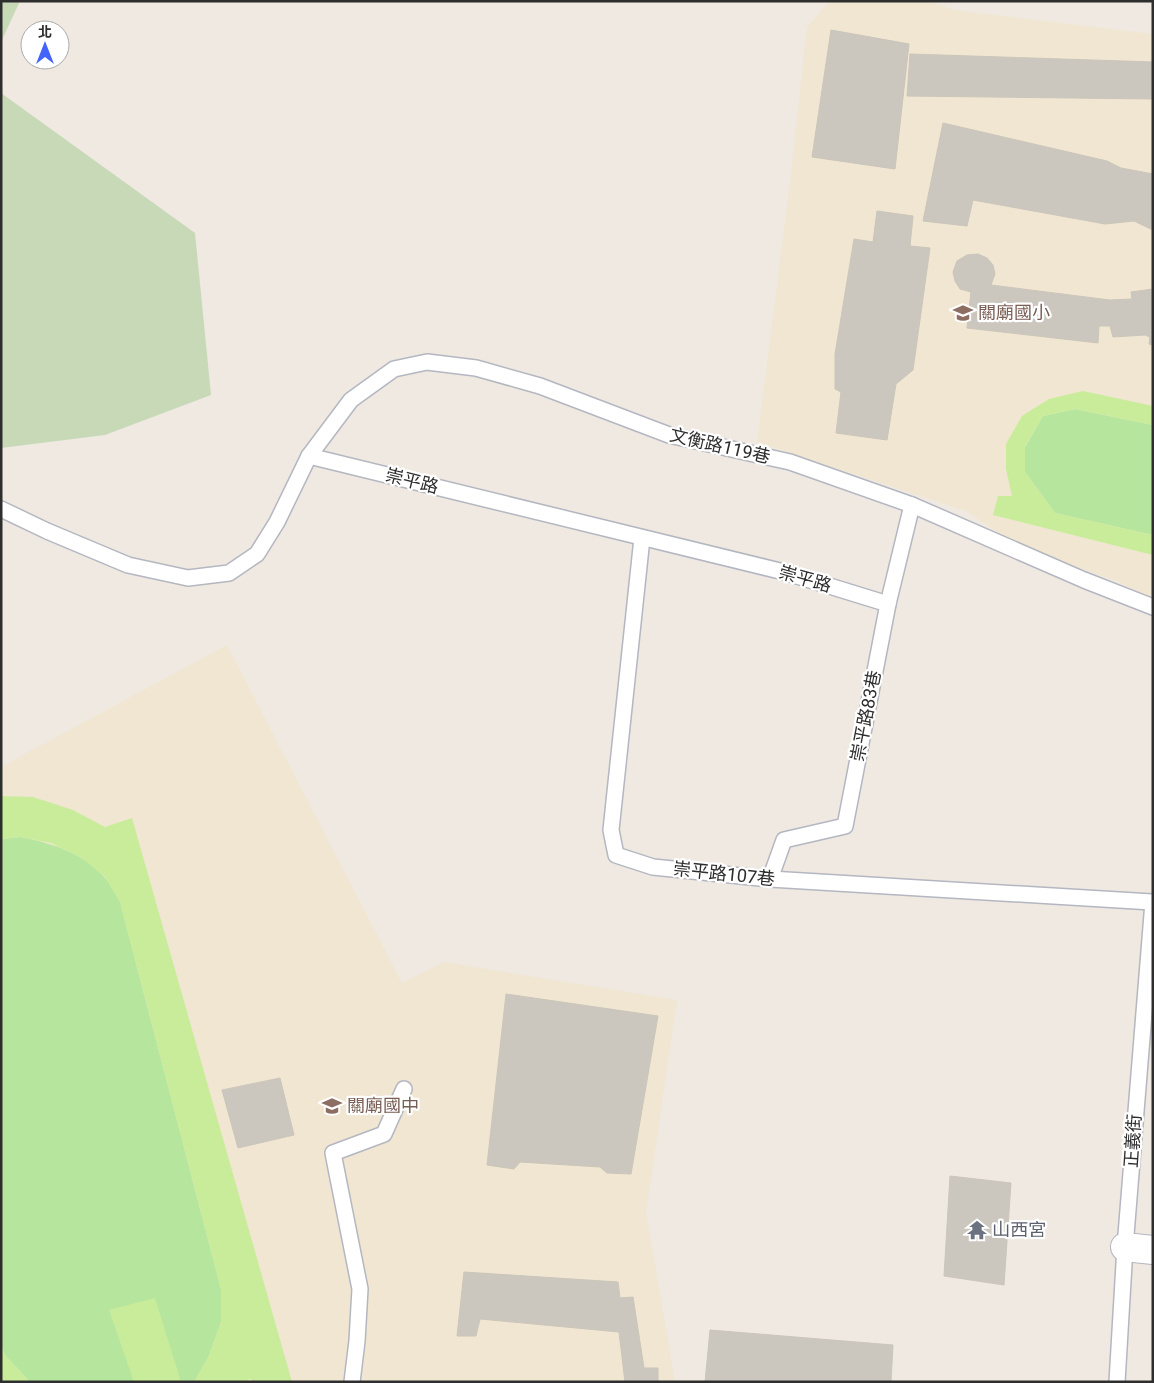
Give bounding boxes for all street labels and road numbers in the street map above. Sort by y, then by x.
street label: 文衡路119巷 [668,424,772,467]
street label: 崇平路 [383,464,441,497]
street label: 崇平路 [776,561,834,596]
street label: 崇平路83巷 [846,669,885,763]
street label: 崇平路107巷 [672,858,776,889]
street label: 正義街 [1120,1113,1145,1169]

